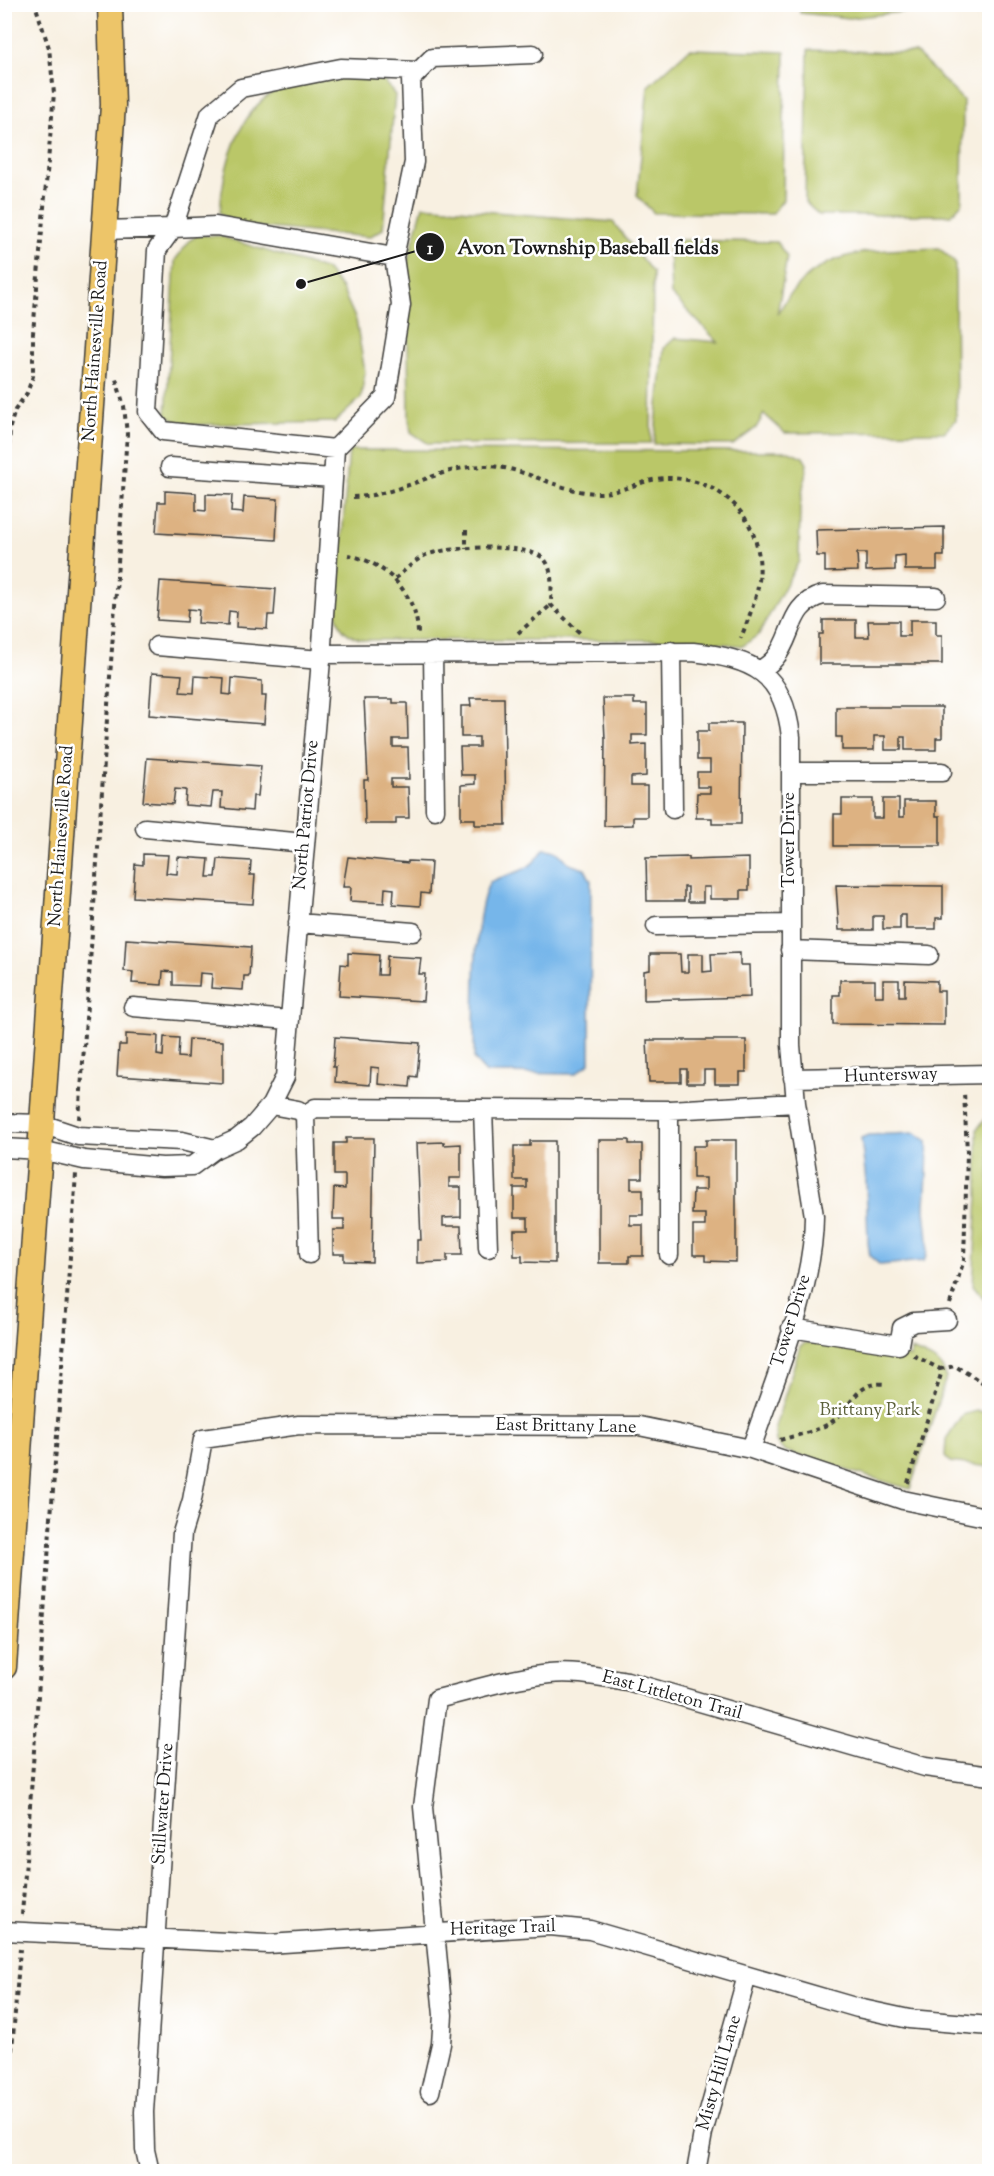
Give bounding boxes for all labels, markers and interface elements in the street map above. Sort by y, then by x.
callout: Avon Township Baseball fields [415,228,730,266]
text: Avon Township Baseball fields [457,235,719,264]
text: 1 [427,237,434,263]
street label: North Hainesville Road [77,259,115,443]
street label: North Patriot Drive [288,739,326,891]
street label: North Hainesville Road [43,744,81,928]
street label: Tower Drive [777,792,803,888]
street label: Huntersway [844,1061,938,1091]
street label: Tower Drive [766,1271,818,1371]
park label: Brittany Park [819,1398,921,1424]
street label: East Brittany Lane [495,1413,637,1441]
street label: East Littleton Trail [599,1665,745,1727]
street label: Stillwater Drive [147,1742,181,1866]
street label: Heritage Trail [450,1914,556,1944]
street label: Misty Hill Lane [691,2012,749,2134]

